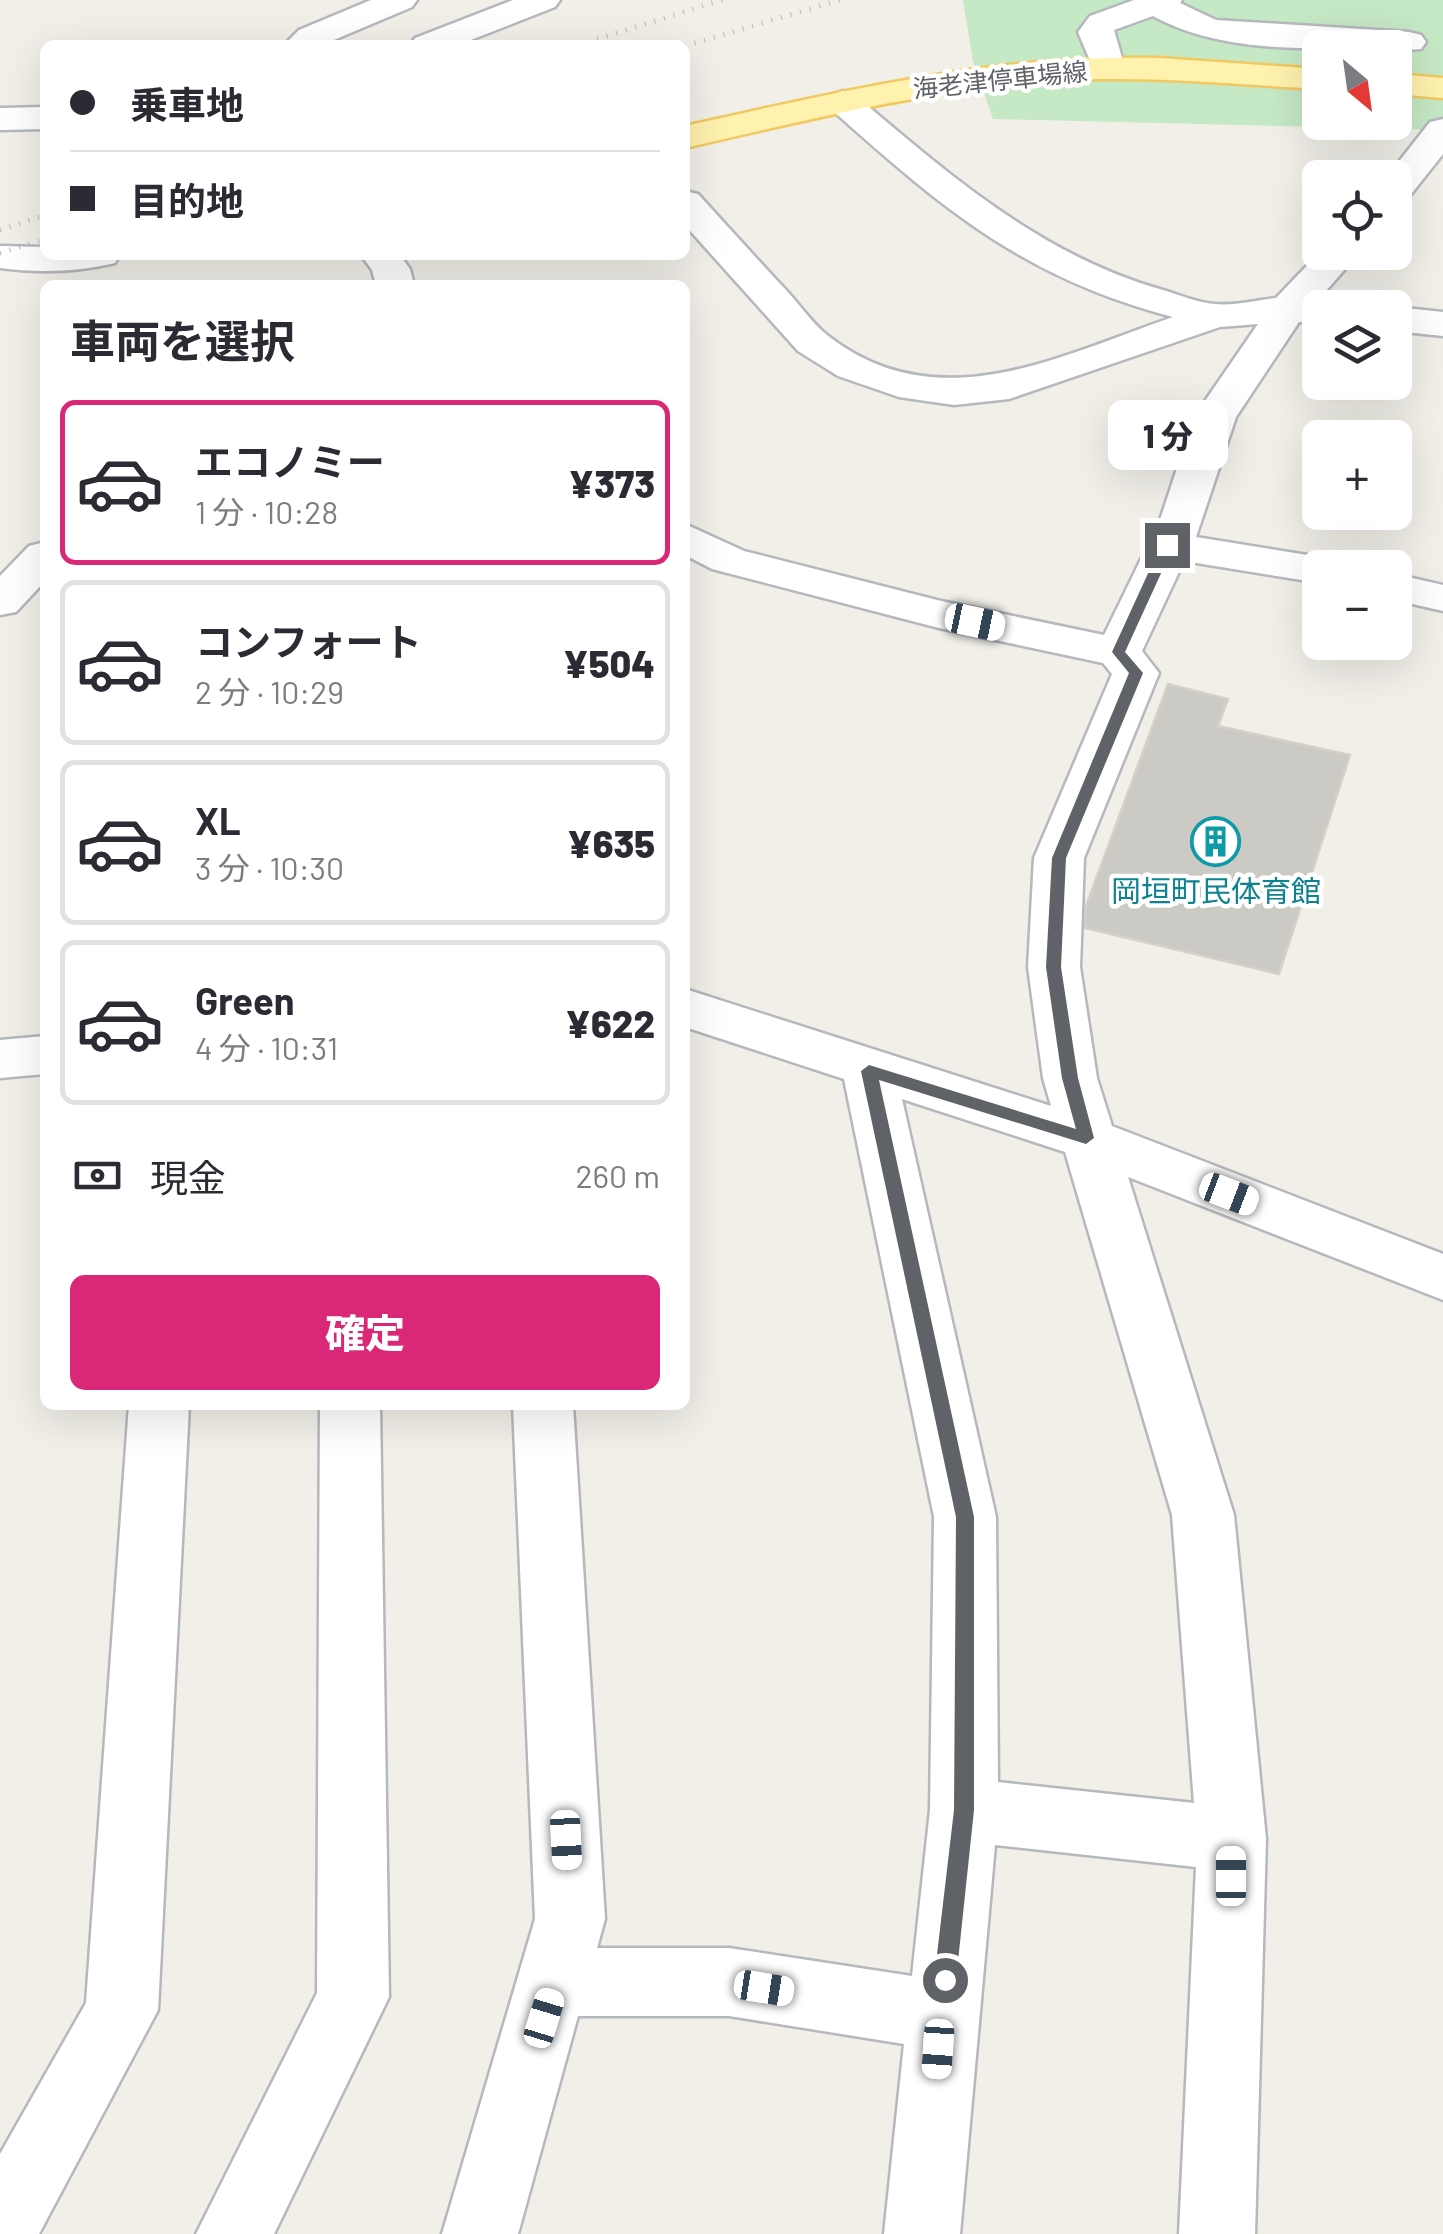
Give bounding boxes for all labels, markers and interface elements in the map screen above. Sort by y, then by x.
north arrow [1302,30,1412,140]
map controls [1302,30,1412,660]
street label: 海老津停車場線 [911,55,1089,103]
text: 乗車地 [130,81,244,127]
button: locate [1302,160,1412,270]
text: 目的地 [130,177,244,223]
button: layers [1302,290,1412,400]
text: 車両を選択 [70,313,295,367]
callout: 1 分 [1107,400,1227,470]
text: 1 分 [1143,416,1193,454]
button: + [1302,420,1412,530]
icon: car [75,438,165,528]
text: エコノミー [195,438,385,484]
text: ¥373 [568,460,655,506]
text: 1 分 · 10:28 [195,492,338,530]
route end [1145,523,1190,568]
button: − [1302,550,1412,660]
car [943,601,1007,643]
icon: car [75,618,165,708]
text: コンフォート [195,618,422,664]
text: ¥504 [563,640,655,686]
text: 2 分 · 10:29 [195,672,344,710]
text: XL [195,797,241,843]
icon: car [75,798,165,888]
building icon: 岡垣町民体育館 [1190,815,1242,867]
text: ¥635 [567,820,655,866]
text: 3 分 · 10:30 [195,848,344,886]
place label: 岡垣町民体育館 [1111,872,1321,908]
text: Green [195,977,295,1023]
icon: car [75,978,165,1068]
text: ¥622 [565,1000,655,1046]
text: 4 分 · 10:31 [195,1028,338,1066]
icon: cash [70,1148,125,1203]
text: 現金 [150,1154,226,1200]
text: 260 m [575,1156,660,1194]
car [1196,1169,1262,1219]
button: 確定 [70,1275,660,1390]
car [549,1809,583,1871]
car [1216,1846,1246,1906]
route start [923,1958,968,2003]
car [732,1968,796,2008]
car [521,1985,567,2051]
car [921,2018,955,2080]

